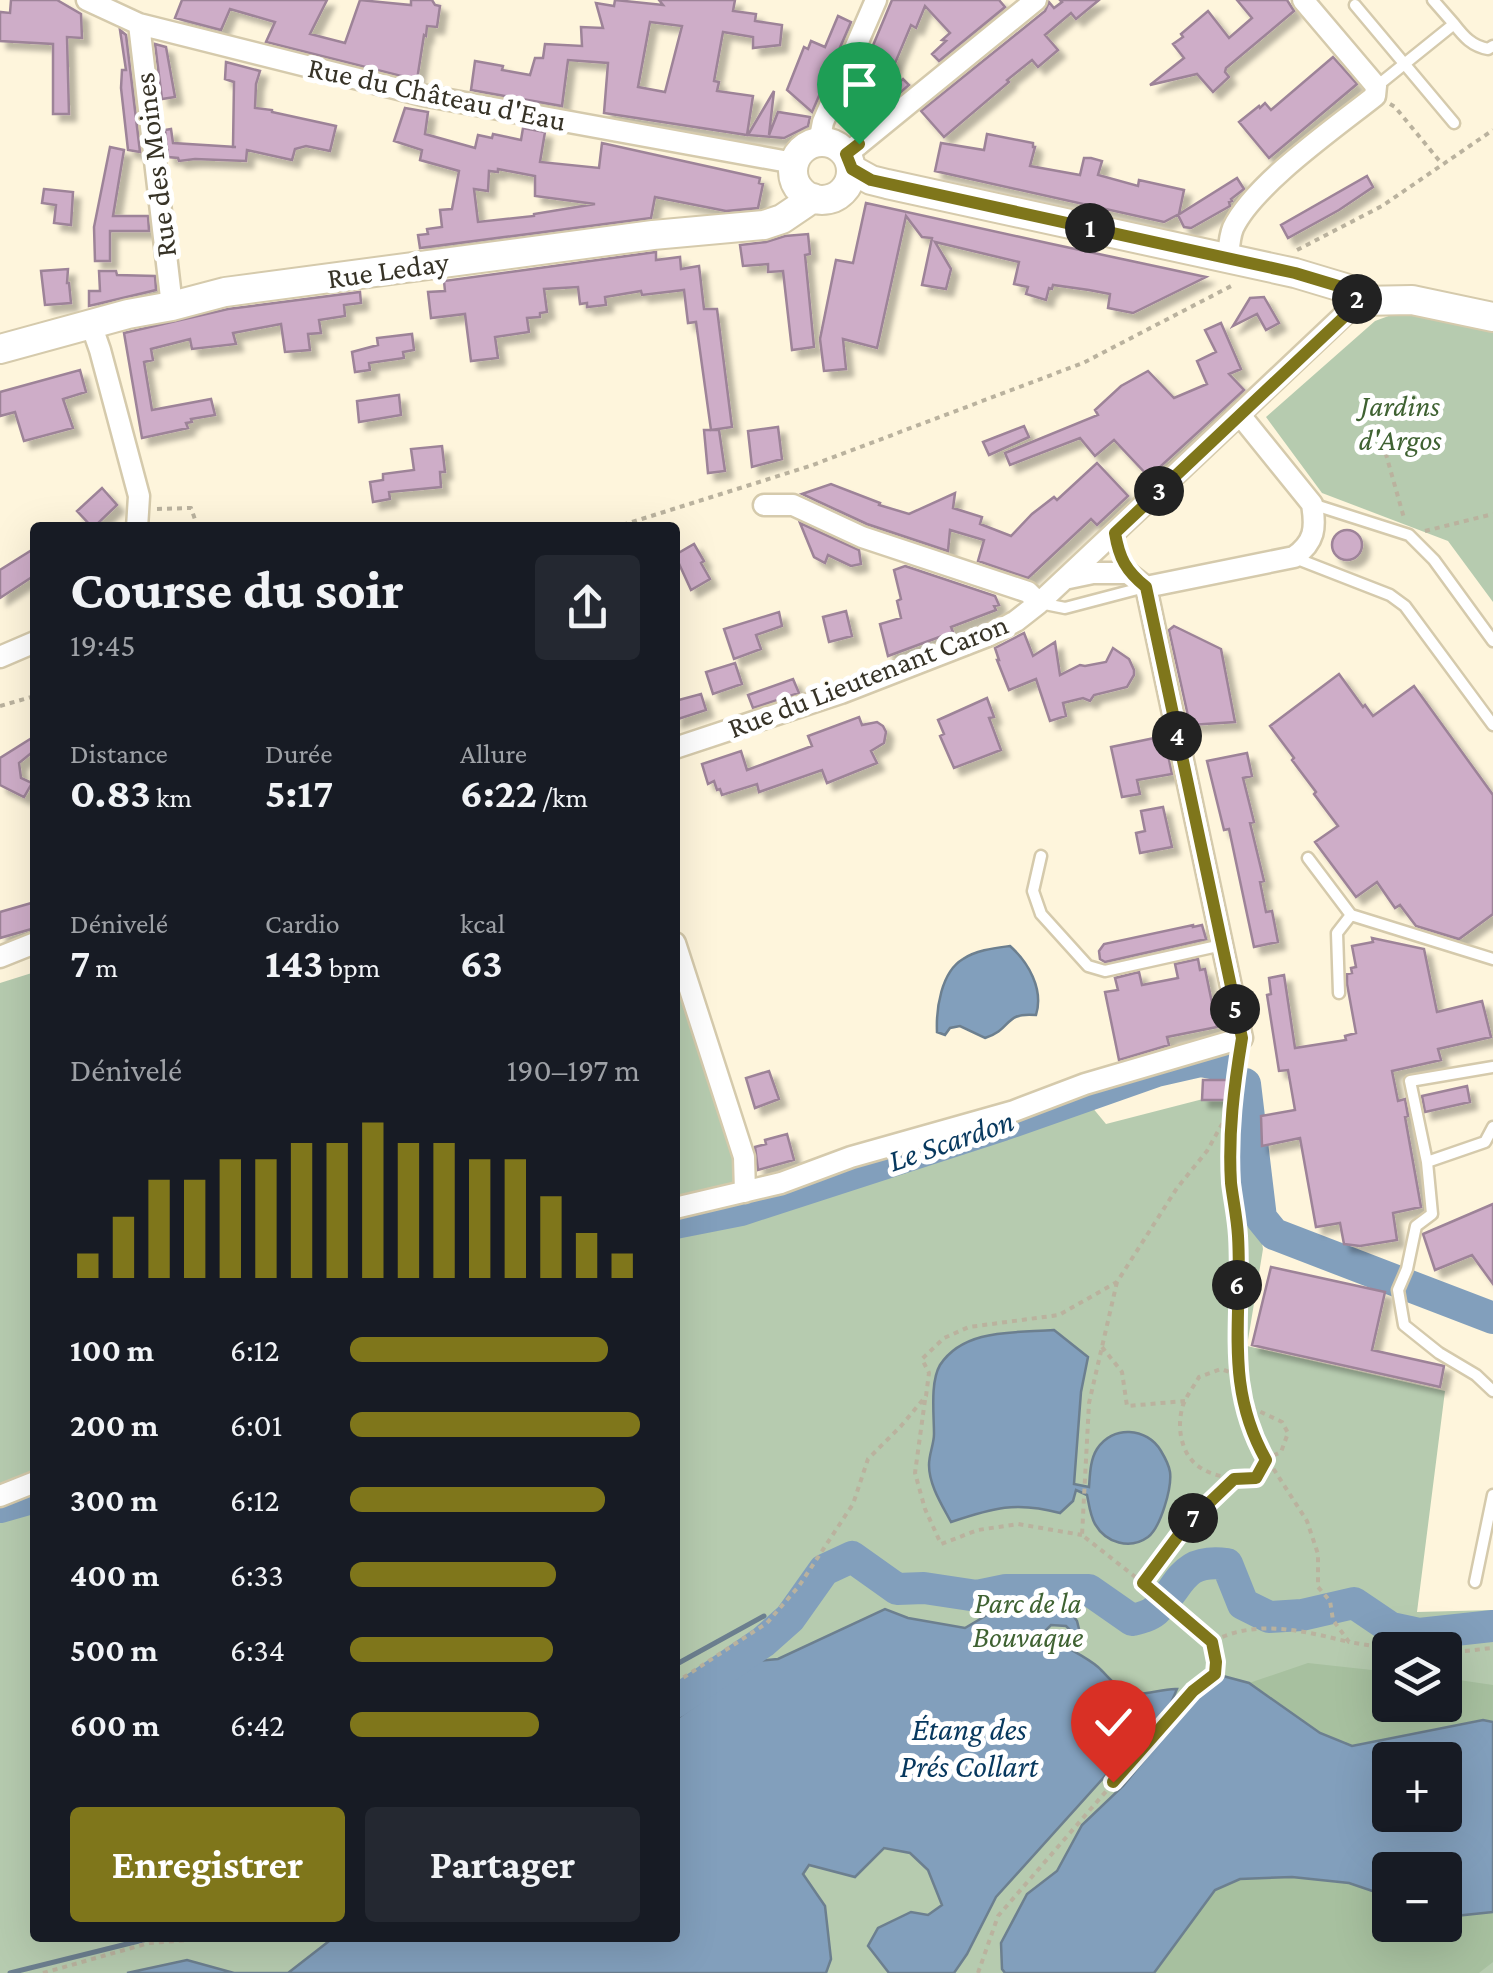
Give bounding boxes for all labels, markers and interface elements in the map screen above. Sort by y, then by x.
pin [817,42,902,145]
street label: Rue du Château d'Eau [305,50,569,137]
icon: arrive [832,57,887,112]
street label: Rue des Moines [127,71,182,259]
pin: 1 [1065,203,1115,253]
text: 1 [1085,212,1095,243]
street label: Rue Leday [325,245,451,295]
pin: 2 [1332,274,1382,324]
text: 2 [1350,283,1364,314]
park label: Jardins d'Argos [1355,389,1442,457]
pin: 3 [1134,466,1184,516]
text: 3 [1152,475,1166,506]
button: share [535,555,640,660]
text: Course du soir [70,559,404,620]
street label: Rue du Lieutenant Caron [723,607,1012,744]
text: 19:45 [70,627,135,663]
pin: 4 [1152,711,1202,761]
text: 4 [1169,720,1185,751]
text: Distance [70,738,168,769]
text: Durée [265,738,332,769]
text: Allure [460,738,527,769]
text: 0.83 [70,769,151,816]
text: 5:17 [265,769,333,816]
text: 6:22 [460,769,537,816]
text: km [151,782,192,813]
text: /km [537,782,588,813]
text: Dénivelé [70,908,168,939]
text: Cardio [265,908,340,939]
text: kcal [460,908,505,939]
text: 7 [70,939,90,986]
text: 143 [265,939,323,986]
text: 63 [460,939,503,986]
text: m [90,952,118,983]
text: bpm [323,952,380,983]
pin: 5 [1210,984,1260,1034]
text: 5 [1228,993,1242,1024]
text: Dénivelé [70,1052,182,1088]
text: 190–197 m [507,1052,640,1088]
water label: Le Scardon [883,1102,1019,1178]
pin: 6 [1212,1260,1262,1310]
text: 6 [1229,1269,1245,1300]
text: 100 m [70,1332,154,1368]
text: 6:12 [230,1332,279,1368]
text: 200 m [70,1407,158,1443]
text: 6:01 [230,1407,282,1443]
text: 300 m [70,1482,158,1518]
text: 6:12 [230,1482,279,1518]
pin: 7 [1168,1493,1218,1543]
text: 7 [1186,1502,1200,1533]
text: 400 m [70,1557,159,1593]
text: 6:33 [230,1557,284,1593]
park label: Parc de la Bouvaque [973,1586,1083,1654]
text: 500 m [70,1632,158,1668]
text: 6:34 [230,1632,285,1668]
map controls [1372,1632,1462,1942]
button: layers [1372,1632,1462,1722]
pin [1071,1680,1156,1783]
icon: check [1086,1695,1141,1750]
text: 600 m [70,1707,160,1743]
text: 6:42 [230,1707,285,1743]
water label: Étang des Prés Collart [900,1711,1039,1784]
button: + [1372,1742,1462,1832]
button: Enregistrer [70,1807,345,1922]
button: Partager [365,1807,640,1922]
button: − [1372,1852,1462,1942]

